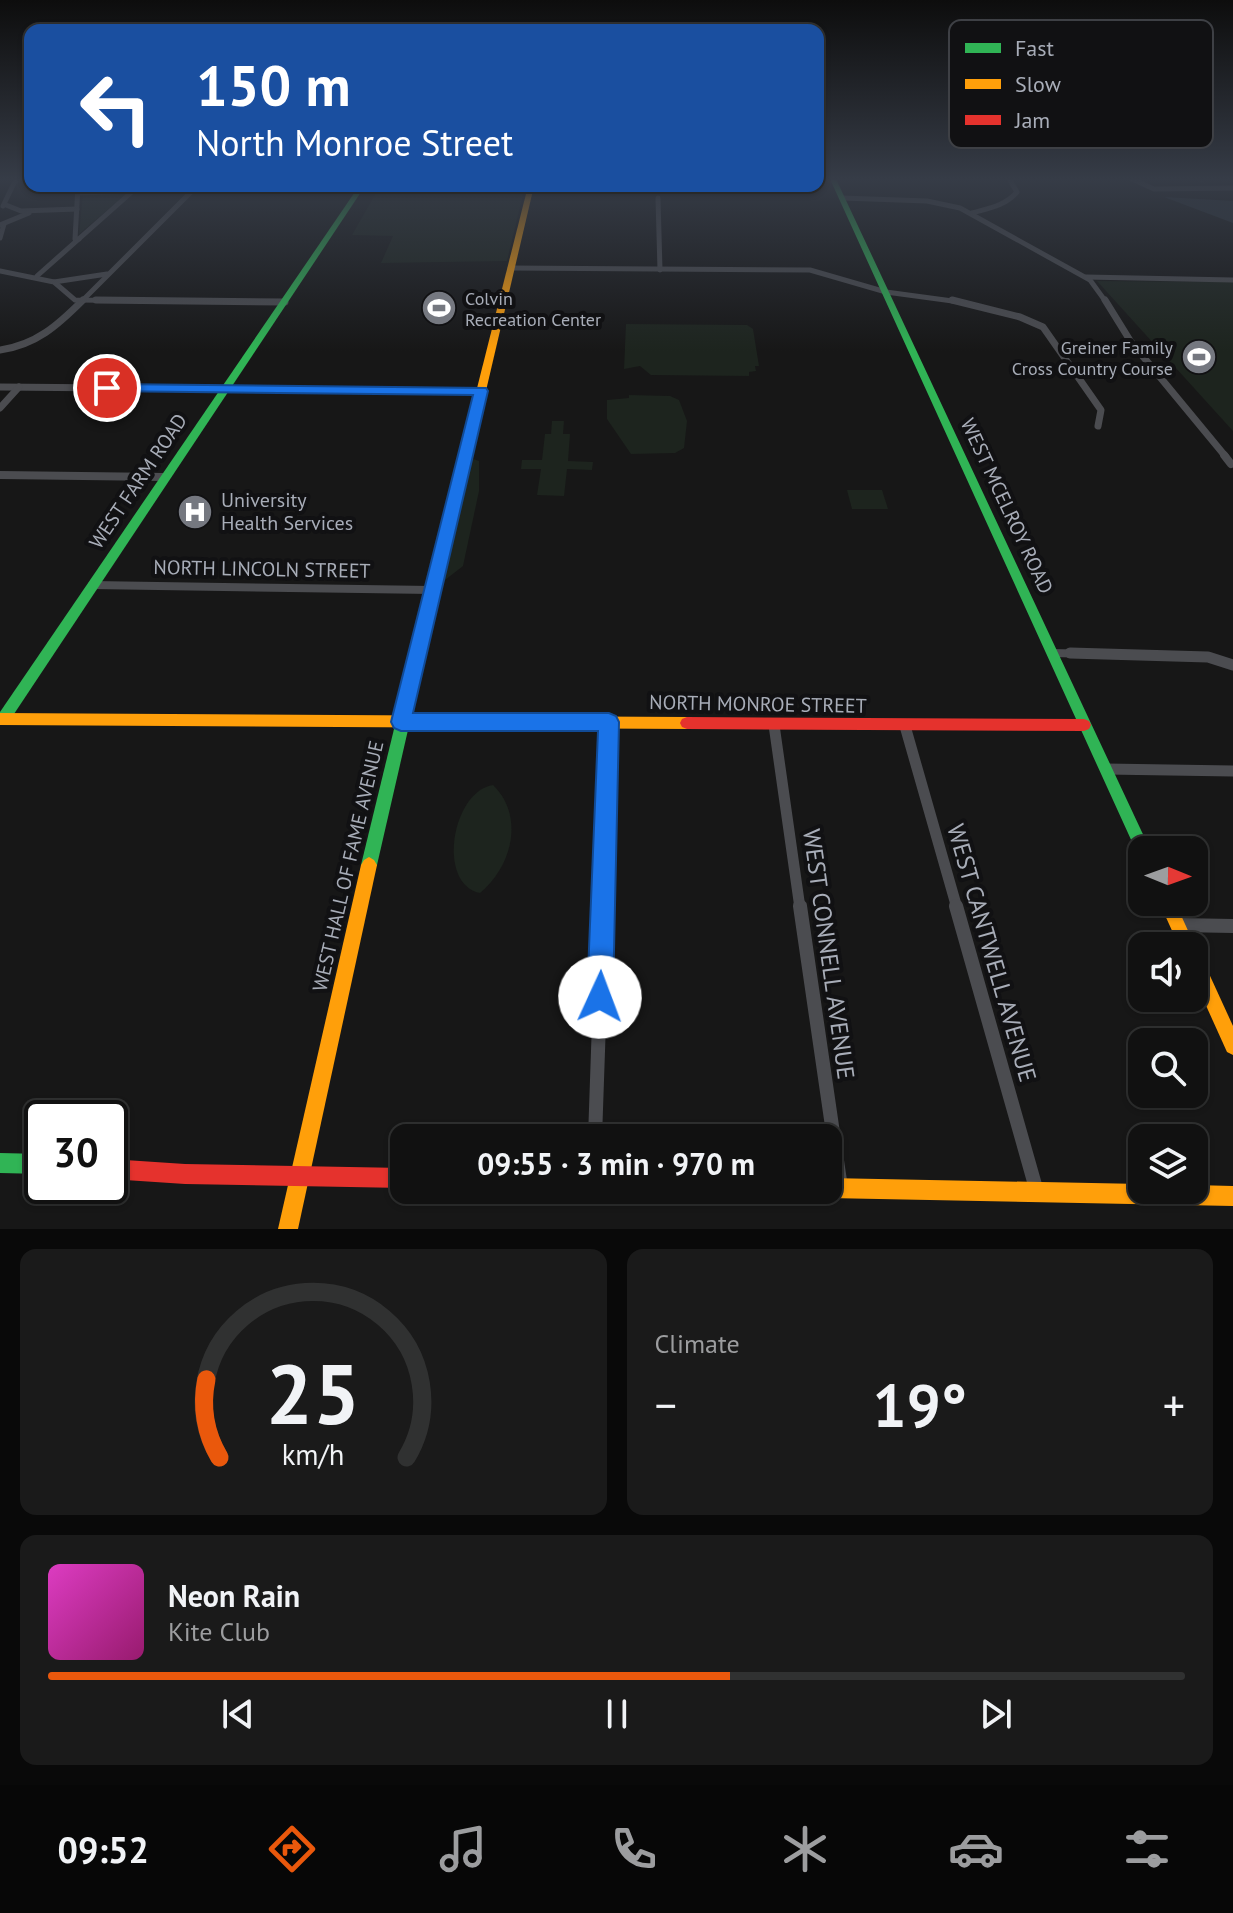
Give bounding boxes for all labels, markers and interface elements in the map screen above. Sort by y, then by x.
legend [949,20,1213,148]
text: Fast [1015,34,1055,62]
text: 150 m [196,49,351,121]
icon: left [64,56,168,160]
text: Slow [1015,70,1061,98]
text: Jam [1014,106,1050,134]
text: North Monroe Street [196,119,513,166]
place label: Colvin Recreation Center [465,287,601,331]
sports icon: Colvin Recreation Center [420,289,458,327]
place label: Greiner Family Cross Country Course [1012,336,1174,380]
sports icon: Greiner Family Cross Country Course [1180,338,1218,376]
pin [73,354,141,422]
icon: arrive [85,366,129,410]
street label: WEST FARM ROAD [83,408,193,554]
street label: WEST MCELROY ROAD [955,414,1059,598]
place label: University Health Services [221,487,353,536]
hospital icon: University Health Services [176,493,214,531]
street label: NORTH LINCOLN STREET [153,554,371,584]
street label: NORTH MONROE STREET [649,689,867,719]
street label: WEST HALL OF FAME AVENUE [306,738,390,994]
street label: WEST CANTWELL AVENUE [940,820,1044,1086]
street label: WEST CONNELL AVENUE [796,827,862,1081]
north arrow [1128,836,1208,916]
map controls [1128,836,1208,1204]
button: sound [1128,932,1208,1012]
position arrow [558,955,642,1039]
button: search [1128,1028,1208,1108]
speed limit sign: 30 [24,1100,128,1204]
button: layers [1128,1124,1208,1204]
text: 09:55 · 3 min · 970 m [477,1144,755,1183]
text: Climate [655,1327,740,1360]
text: 25 [266,1339,360,1447]
text: 19° [873,1366,967,1444]
text: − [655,1376,677,1433]
text: + [1163,1376,1185,1433]
text: km/h [282,1436,345,1473]
text: Neon Rain [168,1576,300,1615]
text: Kite Club [168,1615,270,1648]
icon: previous [216,1692,260,1736]
icon: pause [595,1692,639,1736]
icon: next [974,1692,1018,1736]
icon: directions [264,1821,320,1877]
icon: music [435,1821,491,1877]
icon: phone [606,1821,662,1877]
icon: climate [777,1821,833,1877]
icon: car [948,1821,1004,1877]
icon: filters [1119,1821,1175,1877]
text: 09:52 [58,1826,149,1873]

